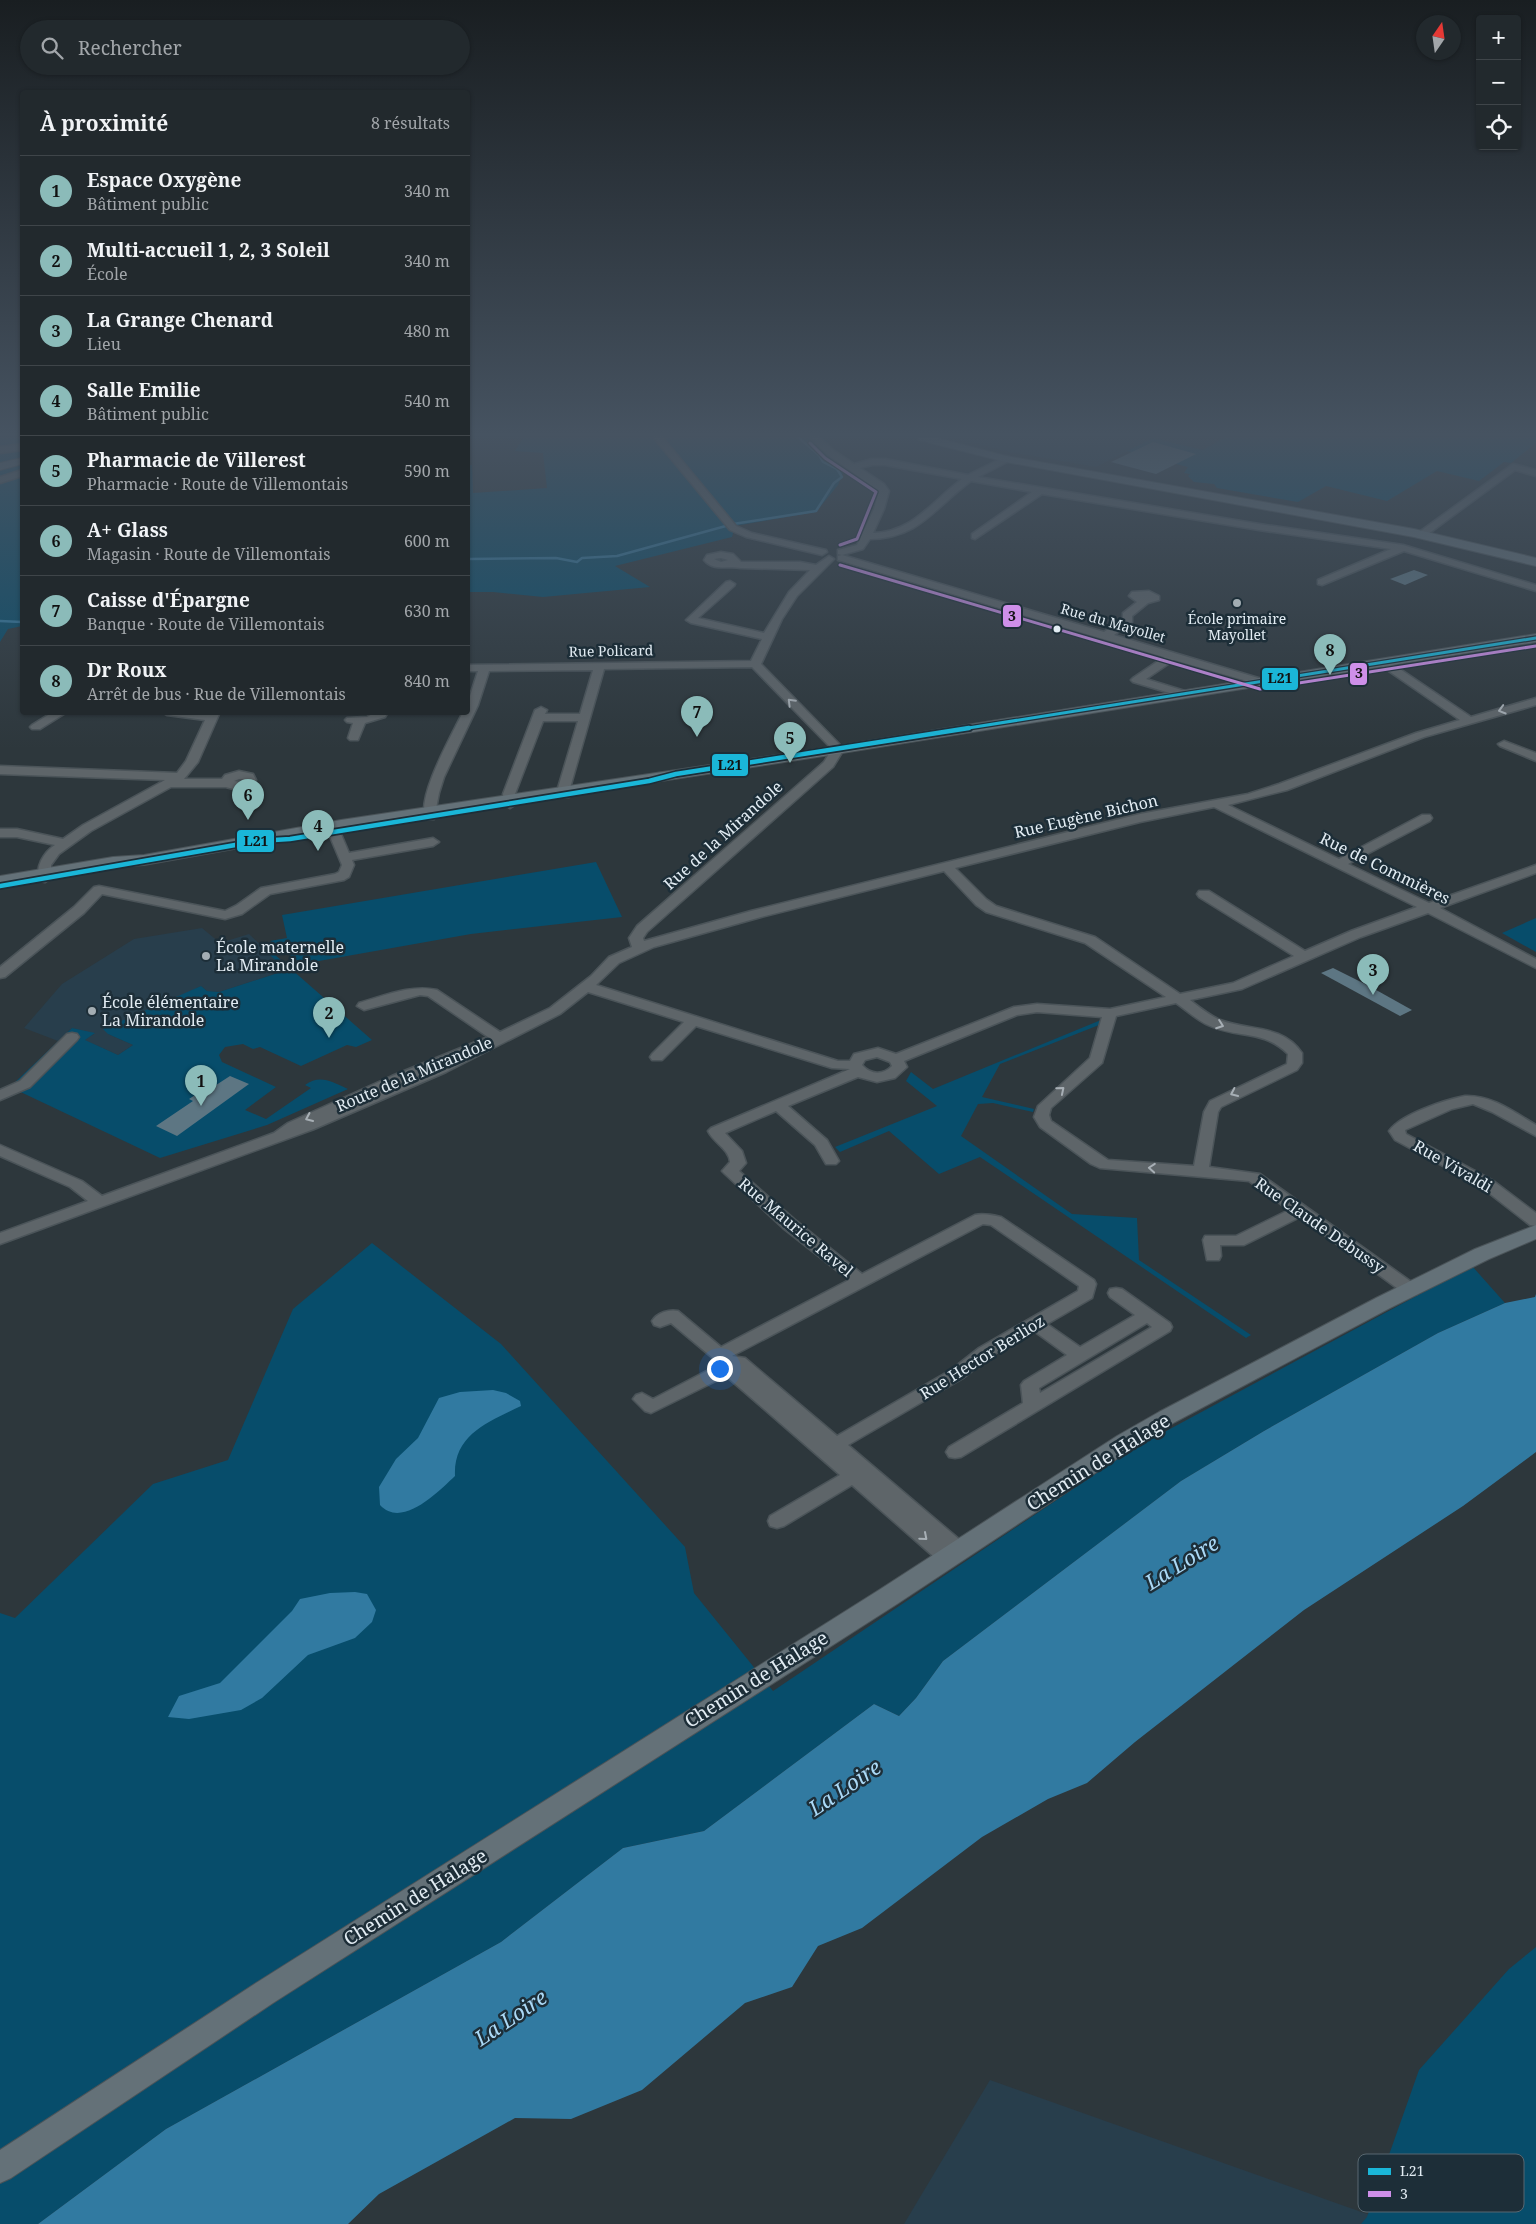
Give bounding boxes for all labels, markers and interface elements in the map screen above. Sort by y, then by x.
north arrow [1416,15,1461,60]
map controls [1476,15,1521,150]
button: + [1476,15,1521,60]
search box [20,20,470,75]
icon: search [38,34,66,62]
text: Rechercher [78,35,182,61]
button: − [1476,60,1521,105]
button: locate [1476,105,1521,150]
text: À proximité [40,109,168,137]
text: 8 résultats [371,112,450,134]
text: Espace Oxygène [87,167,241,193]
text: 1 [51,180,61,202]
text: 340 m [404,180,450,202]
text: Bâtiment public [87,193,209,215]
text: Multi-accueil 1, 2, 3 Soleil [87,237,330,263]
text: 2 [51,250,61,272]
text: 340 m [404,250,450,272]
text: École [87,263,128,285]
text: La Grange Chenard [87,307,273,333]
text: 3 [51,320,61,342]
text: 480 m [404,320,450,342]
text: Lieu [87,333,121,355]
text: Salle Emilie [87,377,201,403]
text: 4 [51,390,61,412]
text: 540 m [404,390,450,412]
text: Bâtiment public [87,403,209,425]
text: Pharmacie de Villerest [87,447,306,473]
text: 5 [51,460,61,482]
text: 590 m [404,460,450,482]
text: Pharmacie · Route de Villemontais [87,473,348,495]
text: A+ Glass [87,517,168,543]
text: 6 [51,530,61,552]
text: 600 m [404,530,450,552]
text: Magasin · Route de Villemontais [87,543,330,565]
text: Caisse d'Épargne [87,587,250,613]
marker: École primaire Mayollet [1231,597,1243,609]
street label: Rue du Mayollet [1059,598,1168,647]
text: 7 [51,600,61,622]
text: 630 m [404,600,450,622]
line badge: 3 [1002,604,1022,628]
text: 3 [1008,606,1016,625]
place label: École primaire Mayollet [1188,609,1286,644]
text: Banque · Route de Villemontais [87,613,325,635]
unlabelled marker [1052,624,1062,634]
pin: 8 [1314,634,1346,675]
street label: Rue Policard [569,640,654,661]
text: Dr Roux [87,657,167,683]
line badge: 3 [1349,662,1368,686]
text: 3 [1355,663,1363,682]
line badge: L21 [1261,667,1299,691]
text: L21 [1268,668,1293,687]
text: 8 [51,670,61,692]
text: 840 m [404,670,450,692]
text: Arrêt de bus · Rue de Villemontais [87,683,346,705]
pin: 7 [681,696,713,737]
one-way arrow [788,699,797,708]
one-way arrow [1498,705,1507,715]
pin: 5 [774,722,806,763]
line badge: L21 [711,753,749,777]
text: L21 [718,755,743,774]
street label: Rue de la Mirandole [659,776,787,894]
pin: 6 [232,779,264,820]
street label: Rue Eugène Bichon [1012,789,1160,843]
pin: 4 [302,810,334,851]
street label: Rue de Commières [1316,827,1454,909]
line badge: L21 [236,829,275,853]
text: L21 [244,831,269,850]
place label: École maternelle La Mirandole [216,936,344,976]
marker: École maternelle La Mirandole [200,950,212,962]
pin: 3 [1357,954,1389,995]
place label: École élémentaire La Mirandole [102,991,239,1031]
pin: 2 [313,997,345,1038]
marker: École élémentaire La Mirandole [86,1005,98,1017]
one-way arrow [1216,1019,1224,1029]
street label: Route de la Mirandole [332,1031,496,1117]
pin: 1 [185,1065,217,1106]
one-way arrow [1056,1087,1065,1096]
one-way arrow [1230,1087,1239,1098]
one-way arrow [305,1112,314,1123]
street label: Rue Vivaldi [1410,1135,1496,1197]
one-way arrow [1148,1163,1156,1174]
street label: Rue Claude Debussy [1251,1172,1390,1279]
street label: Rue Maurice Ravel [734,1173,858,1281]
street label: Rue Hector Berlioz [915,1310,1049,1404]
your location [707,1356,733,1382]
street label: Chemin de Halage [1021,1407,1175,1517]
water label: La Loire [1138,1529,1224,1596]
one-way arrow [918,1531,927,1540]
street label: Chemin de Halage [679,1624,833,1734]
water label: La Loire [802,1753,886,1822]
street label: Chemin de Halage [338,1842,492,1952]
water label: La Loire [468,1983,552,2052]
legend [1358,2154,1524,2212]
text: L21 [1400,2161,1424,2180]
text: 3 [1400,2184,1408,2203]

